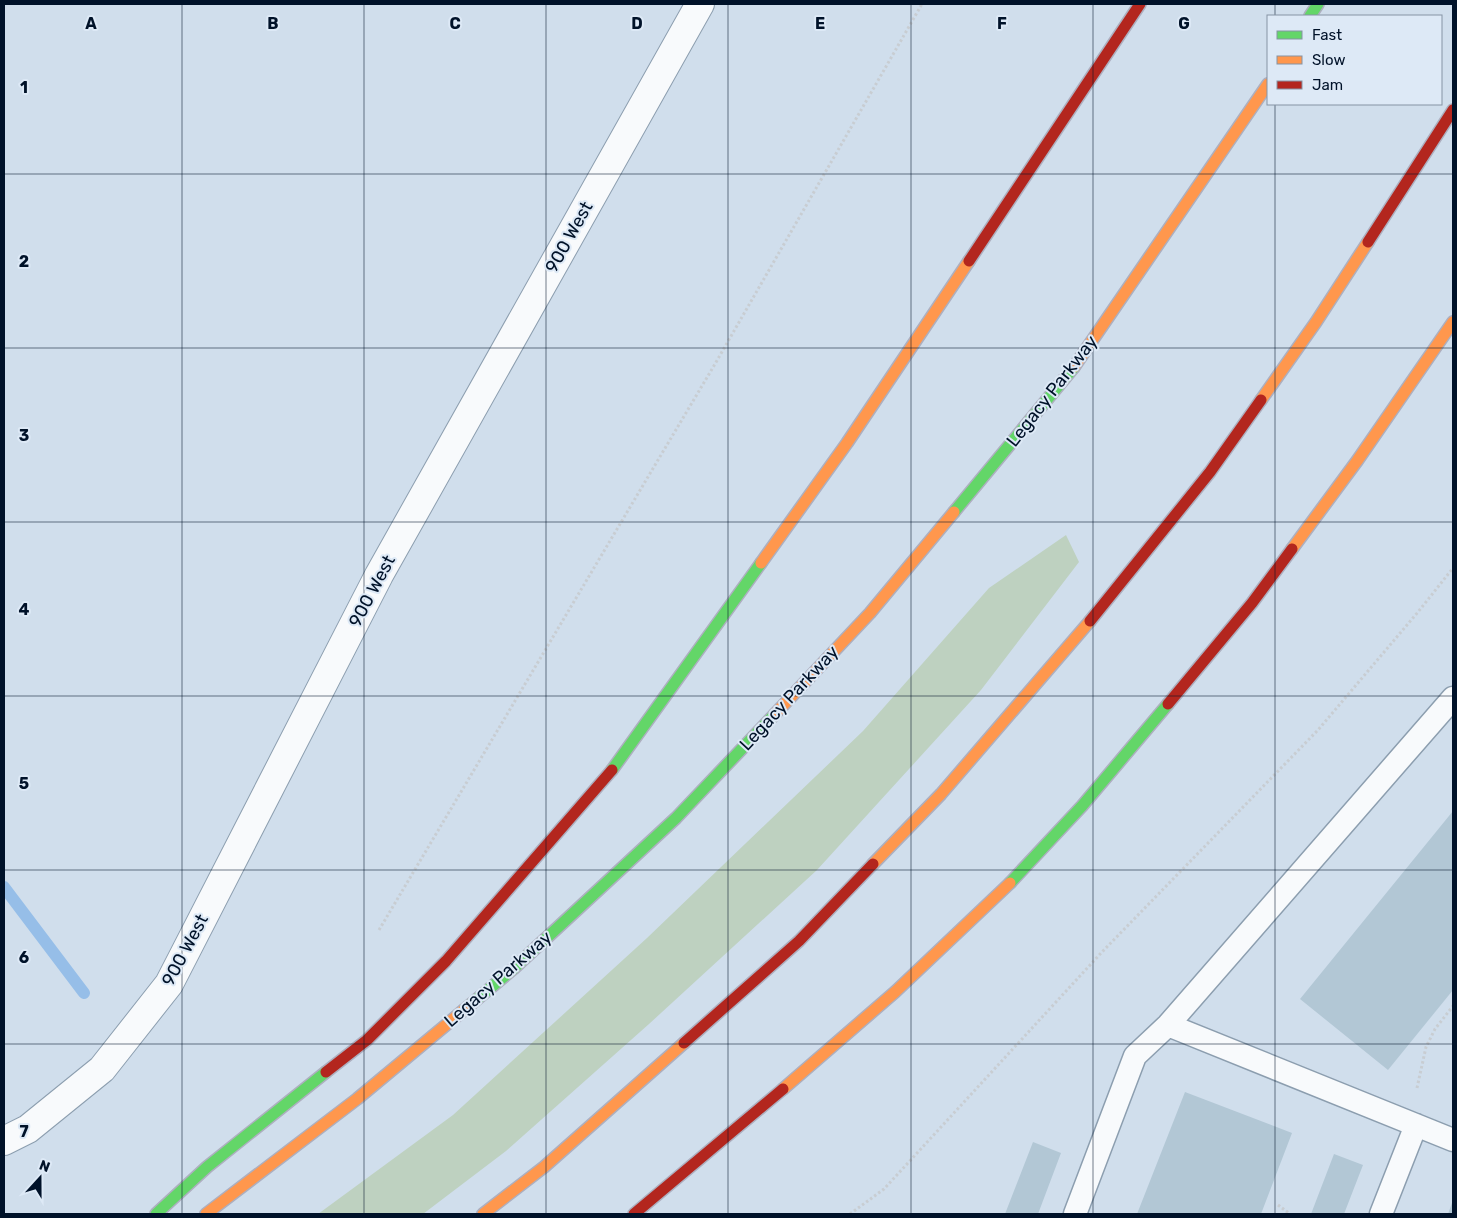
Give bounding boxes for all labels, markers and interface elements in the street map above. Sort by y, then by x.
text: A [85,14,97,33]
text: B [267,14,279,33]
text: C [449,14,461,33]
text: D [631,14,643,33]
text: E [815,14,825,33]
text: F [997,14,1007,33]
text: G [1178,14,1190,33]
legend [1267,15,1442,105]
text: Fast [1312,26,1342,44]
text: Slow [1312,51,1345,69]
text: Jam [1312,76,1343,94]
text: 1 [20,78,28,97]
street label: 900 West [540,198,598,276]
text: 2 [19,252,29,271]
street label: Legacy Parkway [1002,331,1102,451]
text: 3 [19,426,29,445]
street label: 900 West [344,551,400,631]
text: 4 [19,600,30,619]
street label: Legacy Parkway [735,641,843,755]
text: 5 [19,774,29,793]
street label: 900 West [157,910,213,990]
street label: Legacy Parkway [440,926,556,1032]
text: 6 [19,948,29,967]
text: 7 [19,1122,29,1141]
north arrow [15,1153,65,1203]
text: N [37,1157,52,1176]

